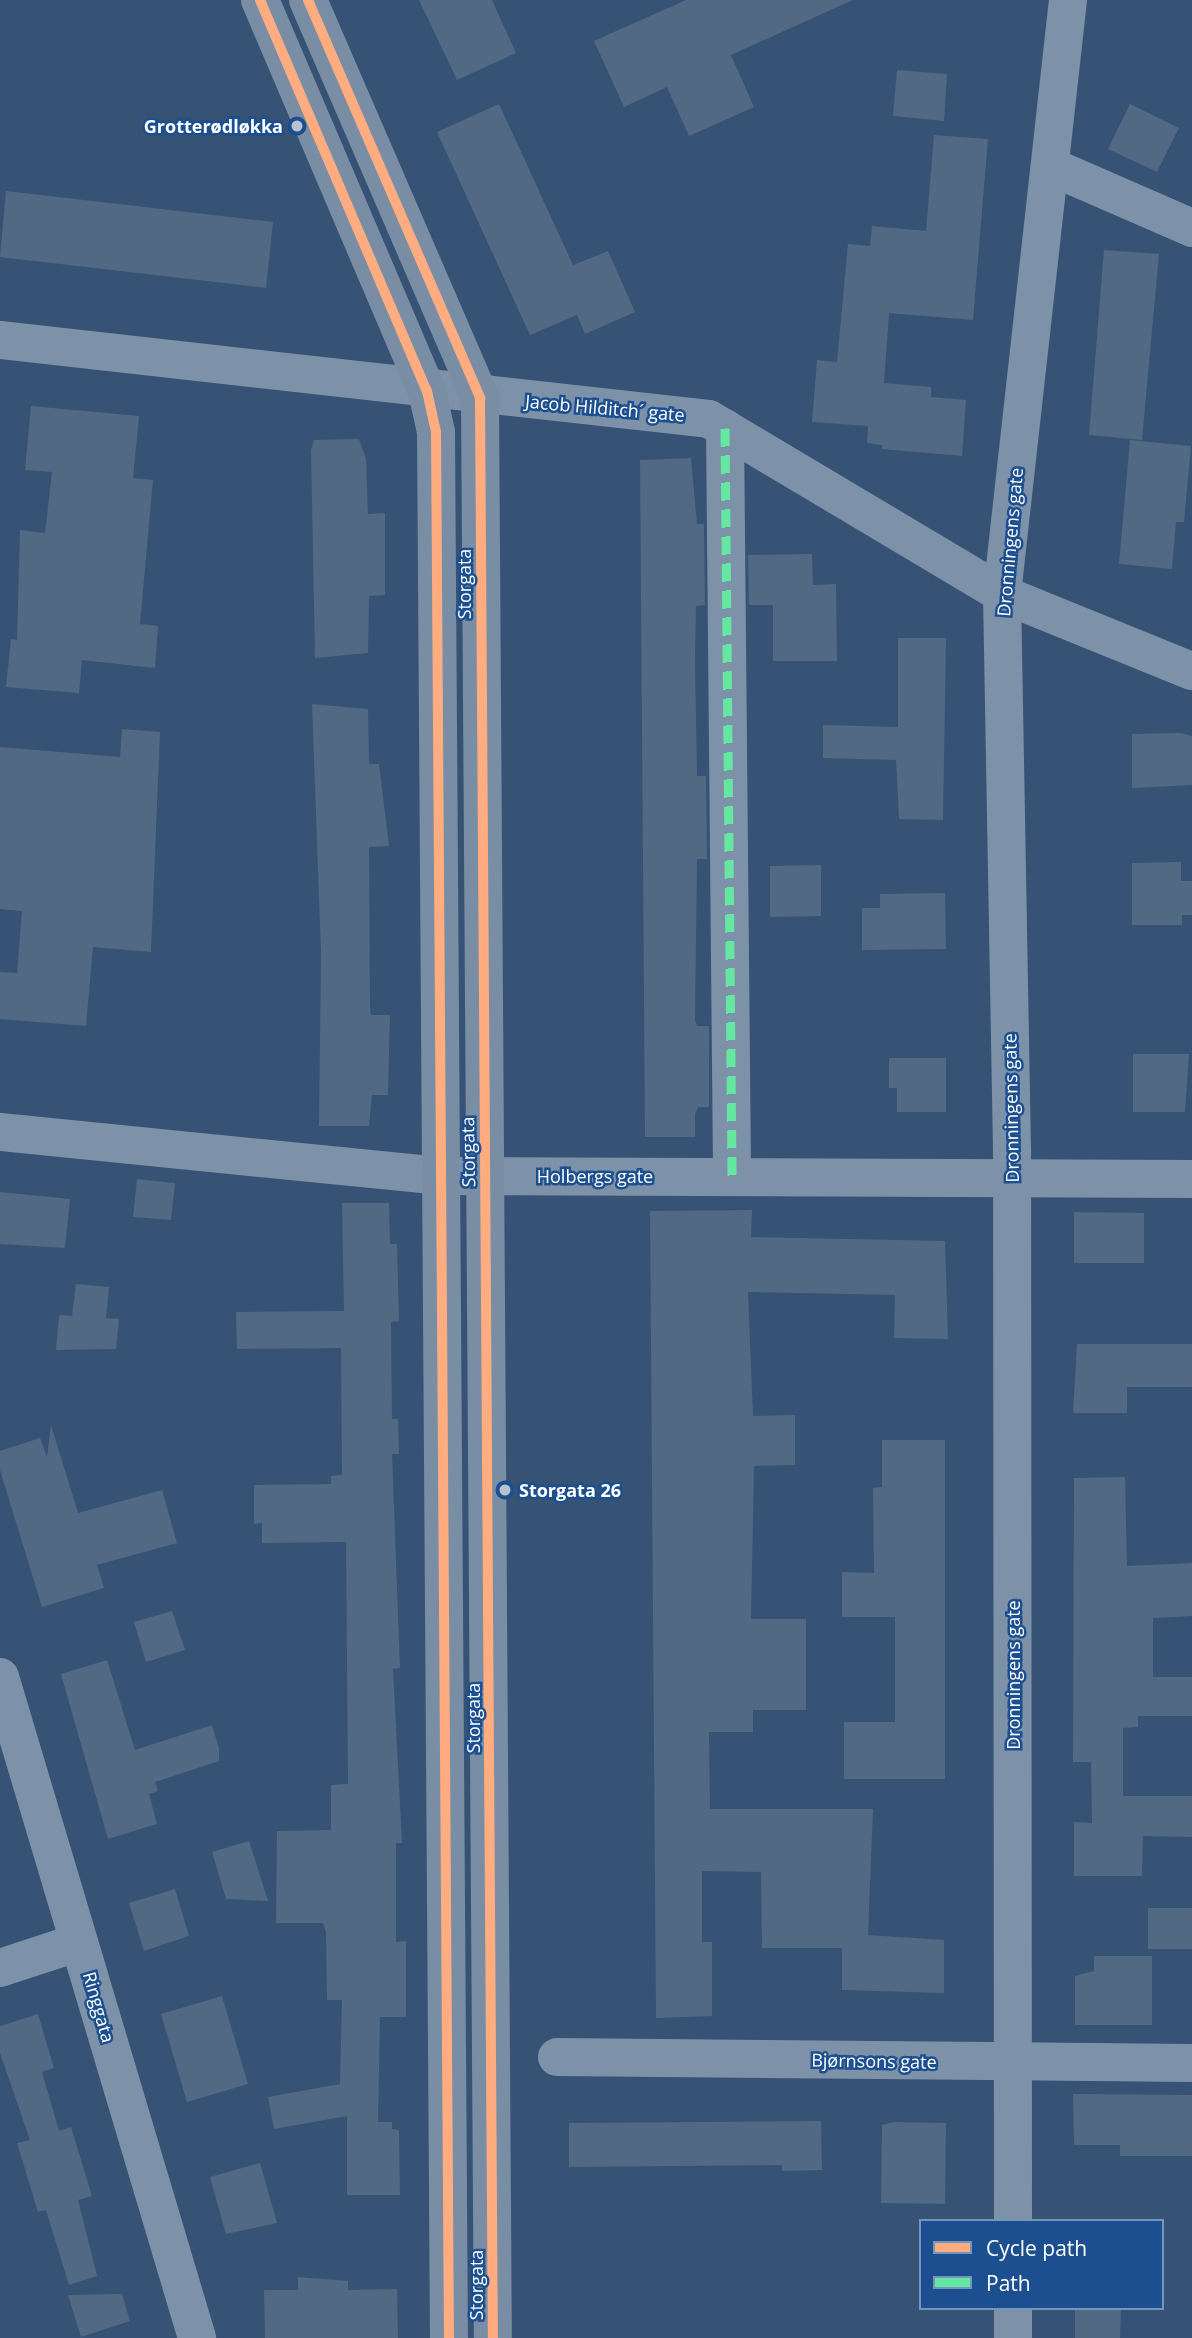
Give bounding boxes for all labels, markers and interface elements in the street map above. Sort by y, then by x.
place label: Grotterødløkka [144,115,283,137]
marker: Grotterødløkka [289,118,305,134]
street label: Jacob Hilditch´ gate [524,390,686,426]
street label: Dronningens gate [993,467,1027,617]
street label: Storgata [453,549,475,619]
street label: Dronningens gate [999,1033,1023,1183]
street label: Storgata [457,1116,479,1188]
street label: Holbergs gate [537,1165,653,1187]
place label: Storgata 26 [519,1479,621,1501]
marker: Storgata 26 [497,1482,513,1498]
street label: Dronningens gate [1002,1600,1024,1750]
street label: Storgata [462,1683,484,1753]
street label: Ringgata [79,1969,119,2045]
street label: Bjørnsons gate [811,2049,937,2073]
legend [919,2219,1164,2310]
text: Cycle path [986,2234,1087,2262]
street label: Storgata [465,2250,487,2320]
text: Path [986,2269,1031,2297]

